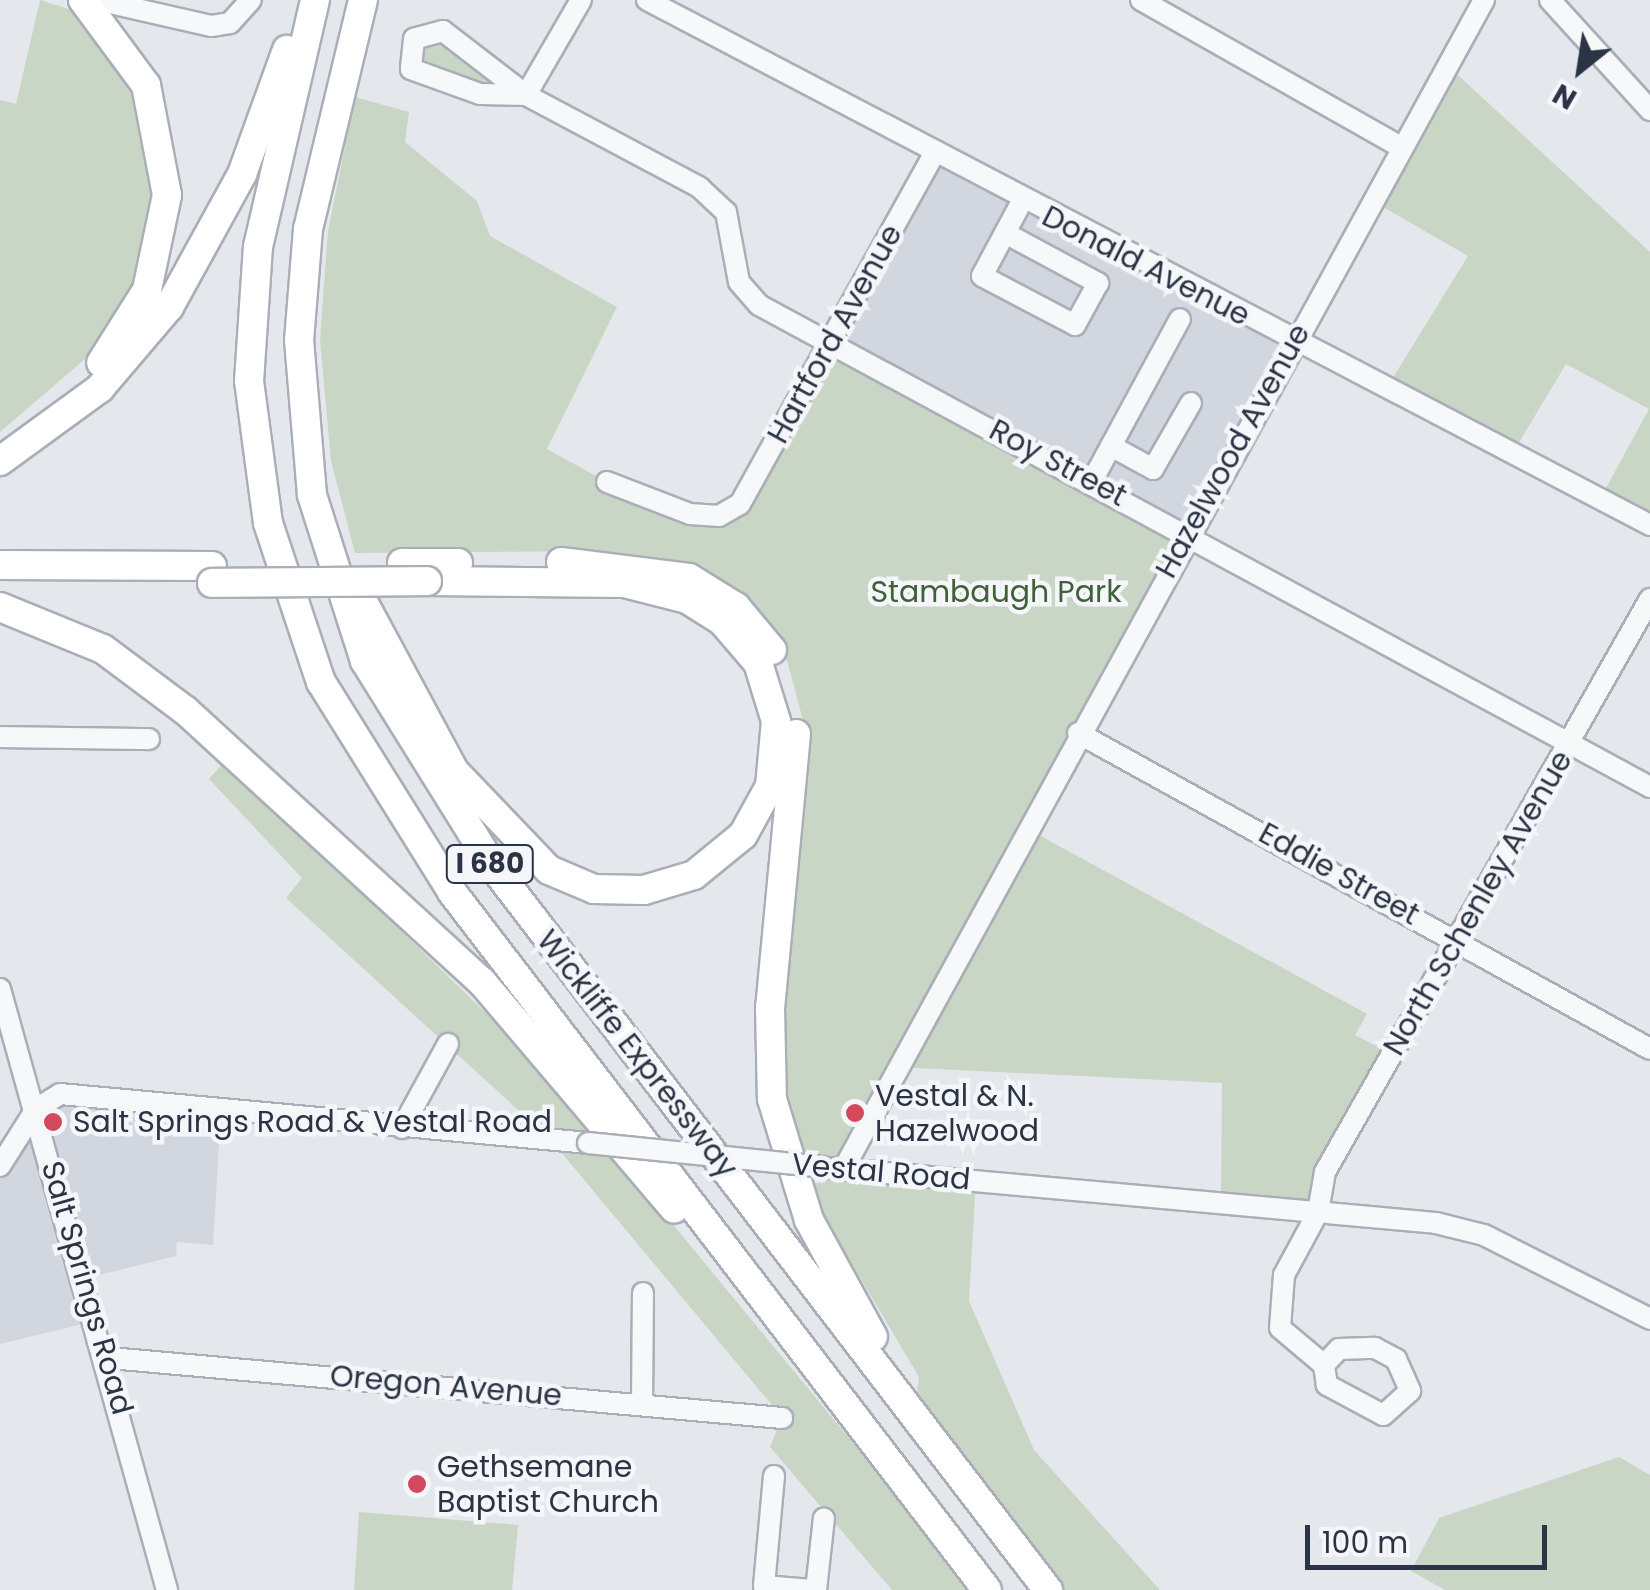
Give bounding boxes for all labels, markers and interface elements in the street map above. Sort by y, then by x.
north arrow [1530,20,1630,120]
text: N [1546,74,1584,119]
street label: Donald Avenue [1036,198,1256,334]
street label: Hartford Avenue [760,218,910,450]
street label: Hazelwood Avenue [1148,318,1318,584]
street label: Roy Street [983,412,1133,514]
park label: Stambaugh Park [870,574,1122,610]
street label: North Schenley Avenue [1376,744,1580,1062]
street label: Eddie Street [1253,815,1425,933]
road number: I 680 [445,841,535,887]
street label: Wickliffe Expressway [529,923,745,1185]
place label: Vestal & N. Hazelwood [875,1078,1039,1148]
marker: Vestal & N. Hazelwood [844,1102,866,1124]
place label: Salt Springs Road & Vestal Road [73,1104,552,1140]
marker: Salt Springs Road & Vestal Road [42,1111,64,1133]
street label: Vestal Road [790,1146,972,1198]
street label: Salt Springs Road [34,1157,140,1419]
street label: Oregon Avenue [329,1358,563,1414]
place label: Gethsemane Baptist Church [437,1449,659,1520]
marker: Gethsemane Baptist Church [406,1473,428,1495]
scale bar [1310,1505,1552,1567]
text: 100 m [1322,1521,1408,1564]

